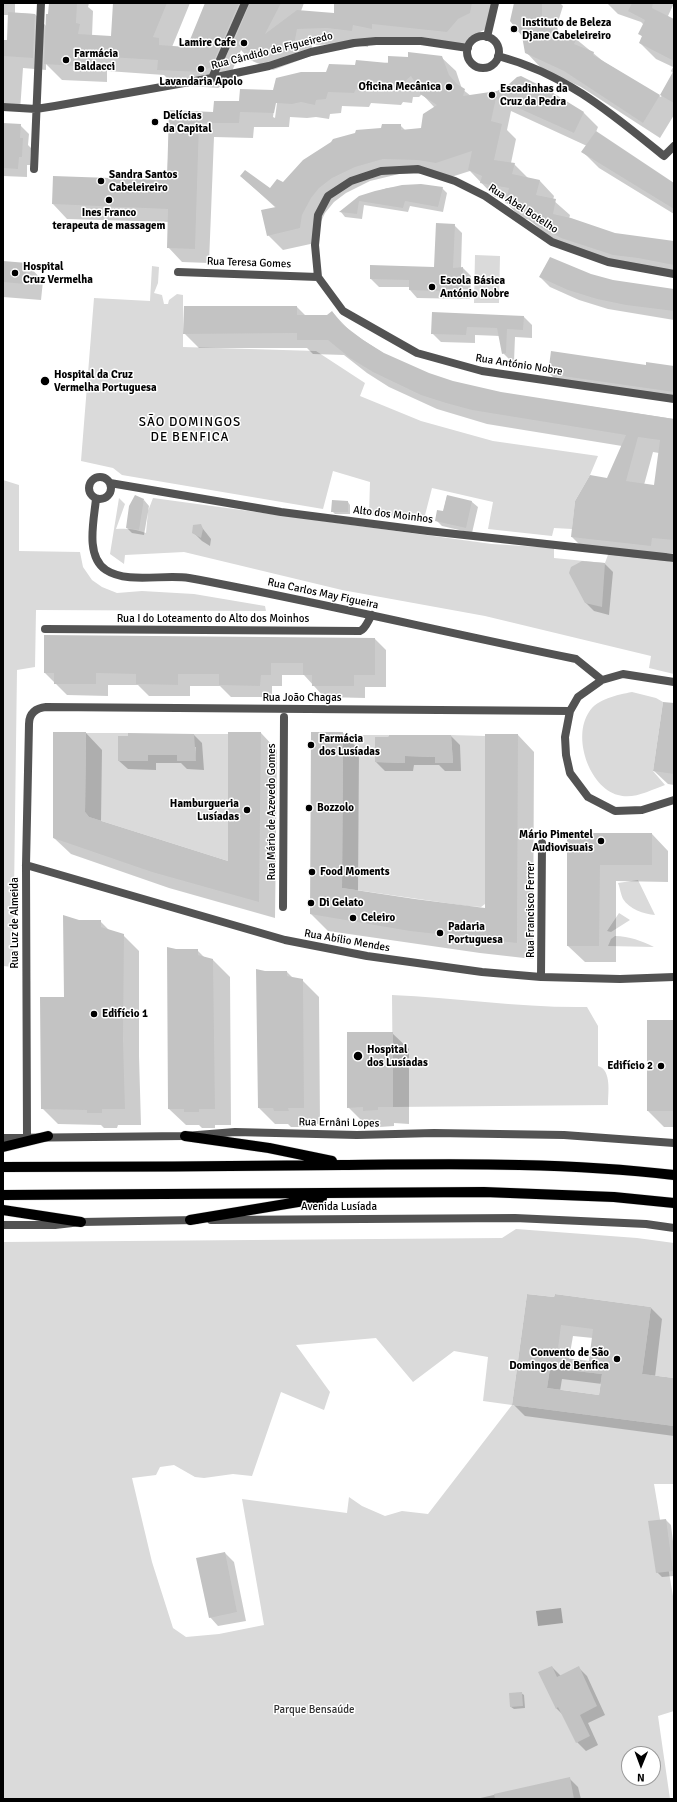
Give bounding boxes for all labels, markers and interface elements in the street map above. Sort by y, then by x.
place label: Instituto de Beleza Djane Cabeleireiro [522,16,611,42]
marker: Instituto de Beleza Djane Cabeleireiro [509,24,519,34]
street label: Rua Cândido de Figueiredo [210,29,334,73]
place label: Lamire Cafe [179,36,236,50]
marker: Lamire Cafe [239,38,249,48]
place label: Farmácia Baldacci [74,47,118,73]
marker: Farmácia Baldacci [61,55,71,65]
marker: Lavandaria Apolo [196,64,206,74]
place label: Lavandaria Apolo [159,75,243,89]
place label: Oficina Mecânica [359,80,441,94]
marker: Oficina Mecânica [444,82,454,92]
place label: Escadinhas da Cruz da Pedra [500,82,568,108]
marker: Escadinhas da Cruz da Pedra [487,90,497,100]
place label: Delícias da Capital [163,109,212,135]
marker: Delícias da Capital [150,117,160,127]
place label: Sandra Santos Cabeleireiro [109,168,177,194]
marker: Sandra Santos Cabeleireiro [96,176,106,186]
street label: Rua Abel Botelho [486,182,560,236]
marker: Ines Franco terapeuta de massagem [104,195,114,205]
place label: Ines Franco terapeuta de massagem [53,206,165,232]
street label: Rua Teresa Gomes [207,255,291,271]
place label: Hospital Cruz Vermelha [23,260,93,286]
marker: Hospital Cruz Vermelha [10,268,20,278]
place label: Escola Básica António Nobre [440,274,509,300]
marker: Escola Básica António Nobre [427,282,437,292]
street label: Rua António Nobre [474,352,564,378]
place label: Hospital da Cruz Vermelha Portuguesa [54,368,157,394]
marker: Hospital da Cruz Vermelha Portuguesa [39,375,51,387]
district label: SÃO DOMINGOS DE BENFICA [139,415,241,446]
street label: Alto dos Moinhos [352,504,434,526]
street label: Rua Carlos May Figueira [266,576,380,612]
street label: Rua I do Loteamento do Alto dos Moinhos [117,612,309,626]
street label: Rua João Chagas [262,691,342,705]
place label: Farmácia dos Lusíadas [319,732,380,758]
marker: Farmácia dos Lusíadas [306,740,316,750]
street label: Rua Mário de Azevedo Gomes [265,743,279,881]
place label: Hamburgueria Lusíadas [170,797,239,823]
place label: Bozzolo [317,801,354,815]
marker: Bozzolo [304,803,314,813]
marker: Hamburgueria Lusíadas [242,805,252,815]
place label: Mário Pimentel Audiovisuais [519,828,593,854]
marker: Mário Pimentel Audiovisuais [596,836,606,846]
street label: Rua Francisco Ferrer [524,862,538,958]
place label: Food Moments [320,865,390,879]
marker: Food Moments [307,867,317,877]
street label: Rua Luz de Almeida [8,877,22,969]
place label: Di Gelato [319,896,364,910]
marker: Di Gelato [306,898,316,908]
place label: Celeiro [361,911,395,925]
marker: Celeiro [348,913,358,923]
place label: Padaria Portuguesa [448,920,503,946]
street label: Rua Abílio Mendes [303,927,391,955]
marker: Padaria Portuguesa [435,928,445,938]
place label: Edifício 1 [102,1007,148,1021]
marker: Edifício 1 [89,1009,99,1019]
place label: Hospital dos Lusíadas [367,1043,428,1069]
marker: Hospital dos Lusíadas [352,1050,364,1062]
place label: Edifício 2 [607,1059,653,1073]
marker: Edifício 2 [656,1061,666,1071]
street label: Rua Ernâni Lopes [298,1116,380,1130]
street label: Avenida Lusíada [301,1200,377,1214]
place label: Convento de São Domingos de Benfica [509,1346,609,1372]
marker: Convento de São Domingos de Benfica [612,1354,622,1364]
park label: Parque Bensaúde [273,1703,355,1717]
north arrow [621,1746,661,1786]
text: N [637,1771,645,1784]

